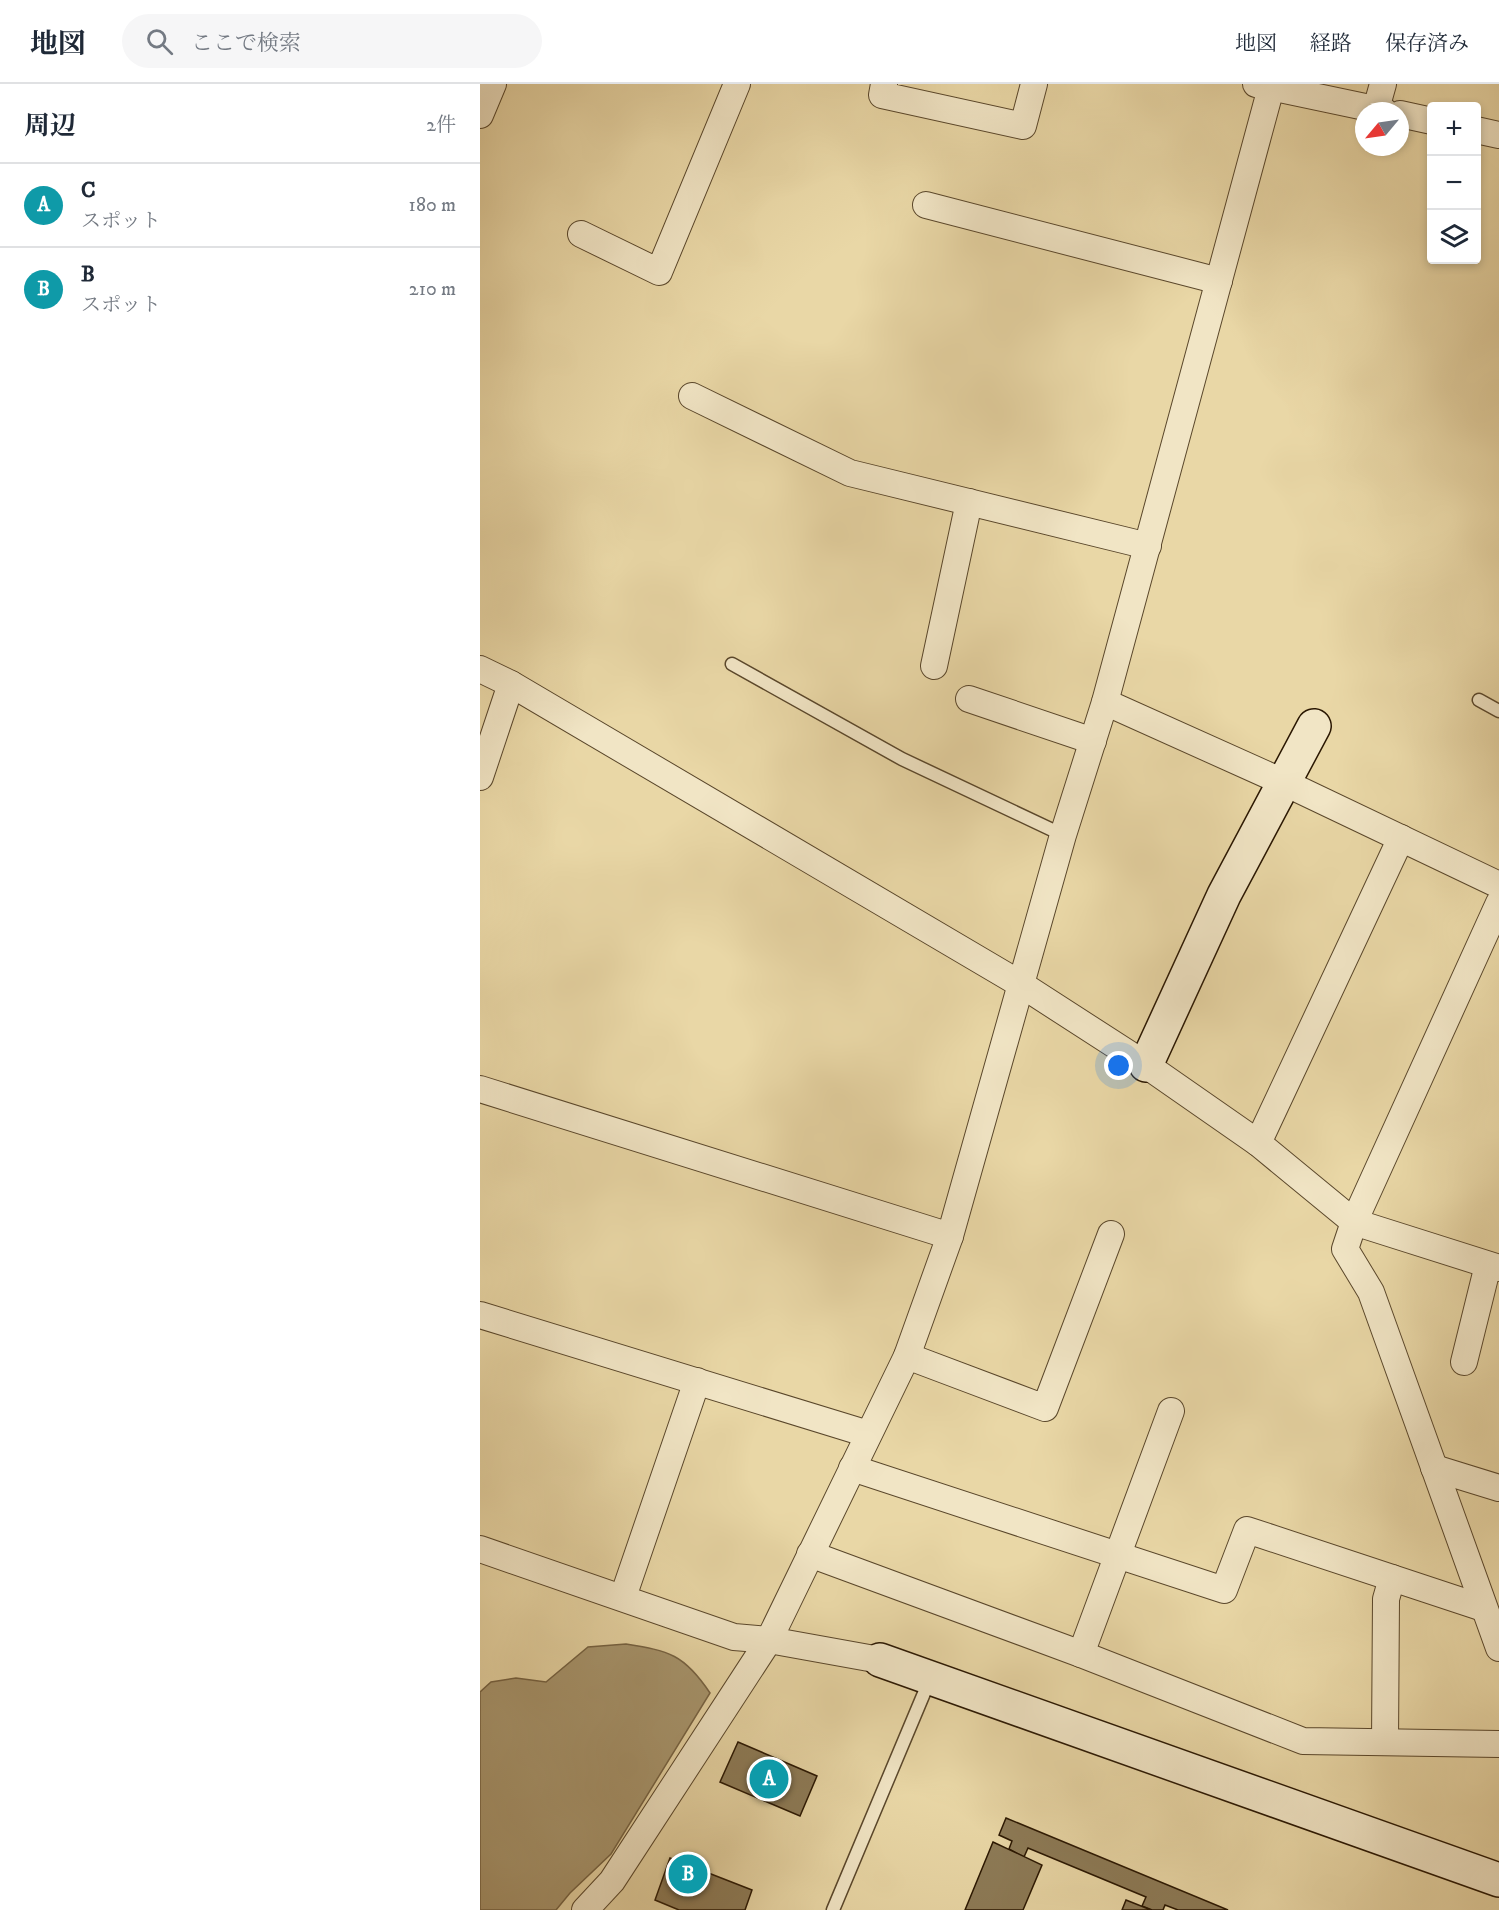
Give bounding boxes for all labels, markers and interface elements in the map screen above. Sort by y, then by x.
search box [122,14,542,68]
icon: search [143,25,176,58]
text: 地図 [30,27,86,62]
text: ここで検索 [191,30,301,57]
text: 地図 [1235,31,1277,57]
text: 経路 [1310,31,1352,57]
text: 保存済み [1385,31,1469,57]
north arrow [1355,102,1409,156]
map controls [1427,102,1481,264]
button: + [1427,102,1481,156]
text: 周辺 [24,110,76,143]
text: 2件 [426,113,456,138]
button: − [1427,156,1481,210]
text: C [81,177,96,204]
text: A [37,193,50,218]
text: 180 m [409,193,456,218]
text: スポット [81,209,161,234]
button: layers [1427,210,1481,264]
text: B [81,261,95,288]
text: B [37,277,50,302]
text: 210 m [409,277,456,302]
text: スポット [81,293,161,318]
your location [1104,1051,1133,1080]
pin: A [750,1756,788,1802]
pin: B [668,1852,708,1896]

